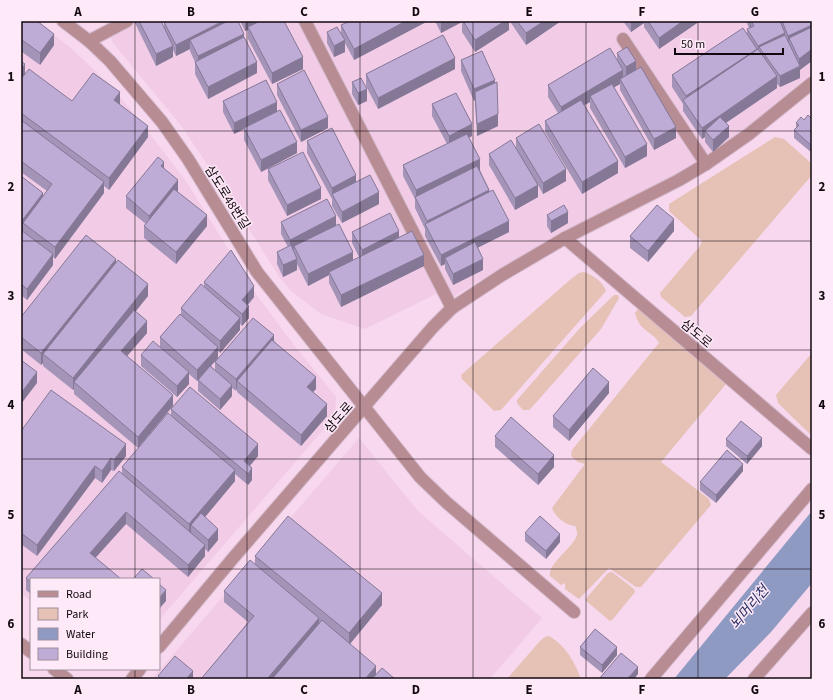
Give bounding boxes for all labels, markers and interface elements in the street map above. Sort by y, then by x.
text: A [73,3,82,21]
text: B [187,3,195,21]
text: C [300,3,308,21]
text: D [412,3,420,21]
text: E [525,3,533,21]
text: F [639,3,646,21]
text: G [751,3,759,21]
scale bar [675,30,783,56]
text: 50 m [681,36,705,53]
text: 1 [8,68,15,86]
text: 1 [819,68,826,86]
street label: 삼도로48번길 [200,162,254,233]
text: 2 [8,178,15,196]
text: 2 [819,178,826,196]
text: 3 [8,287,15,305]
text: 3 [819,287,826,305]
street label: 삼도로 [677,315,716,352]
text: 4 [8,396,15,414]
text: 4 [819,396,826,414]
street label: 삼도로 [320,398,357,437]
text: 5 [8,506,15,524]
text: 5 [819,506,826,524]
legend [30,578,160,670]
water label: 뇌머리천 [726,581,775,634]
text: Road [66,586,92,603]
text: Park [66,606,88,623]
text: 6 [8,615,15,633]
text: 6 [819,615,826,633]
text: Water [66,626,96,643]
text: Building [66,646,108,663]
text: A [73,681,82,699]
text: B [187,681,195,699]
text: C [300,681,308,699]
text: D [412,681,420,699]
text: E [525,681,533,699]
text: F [639,681,646,699]
text: G [751,681,759,699]

